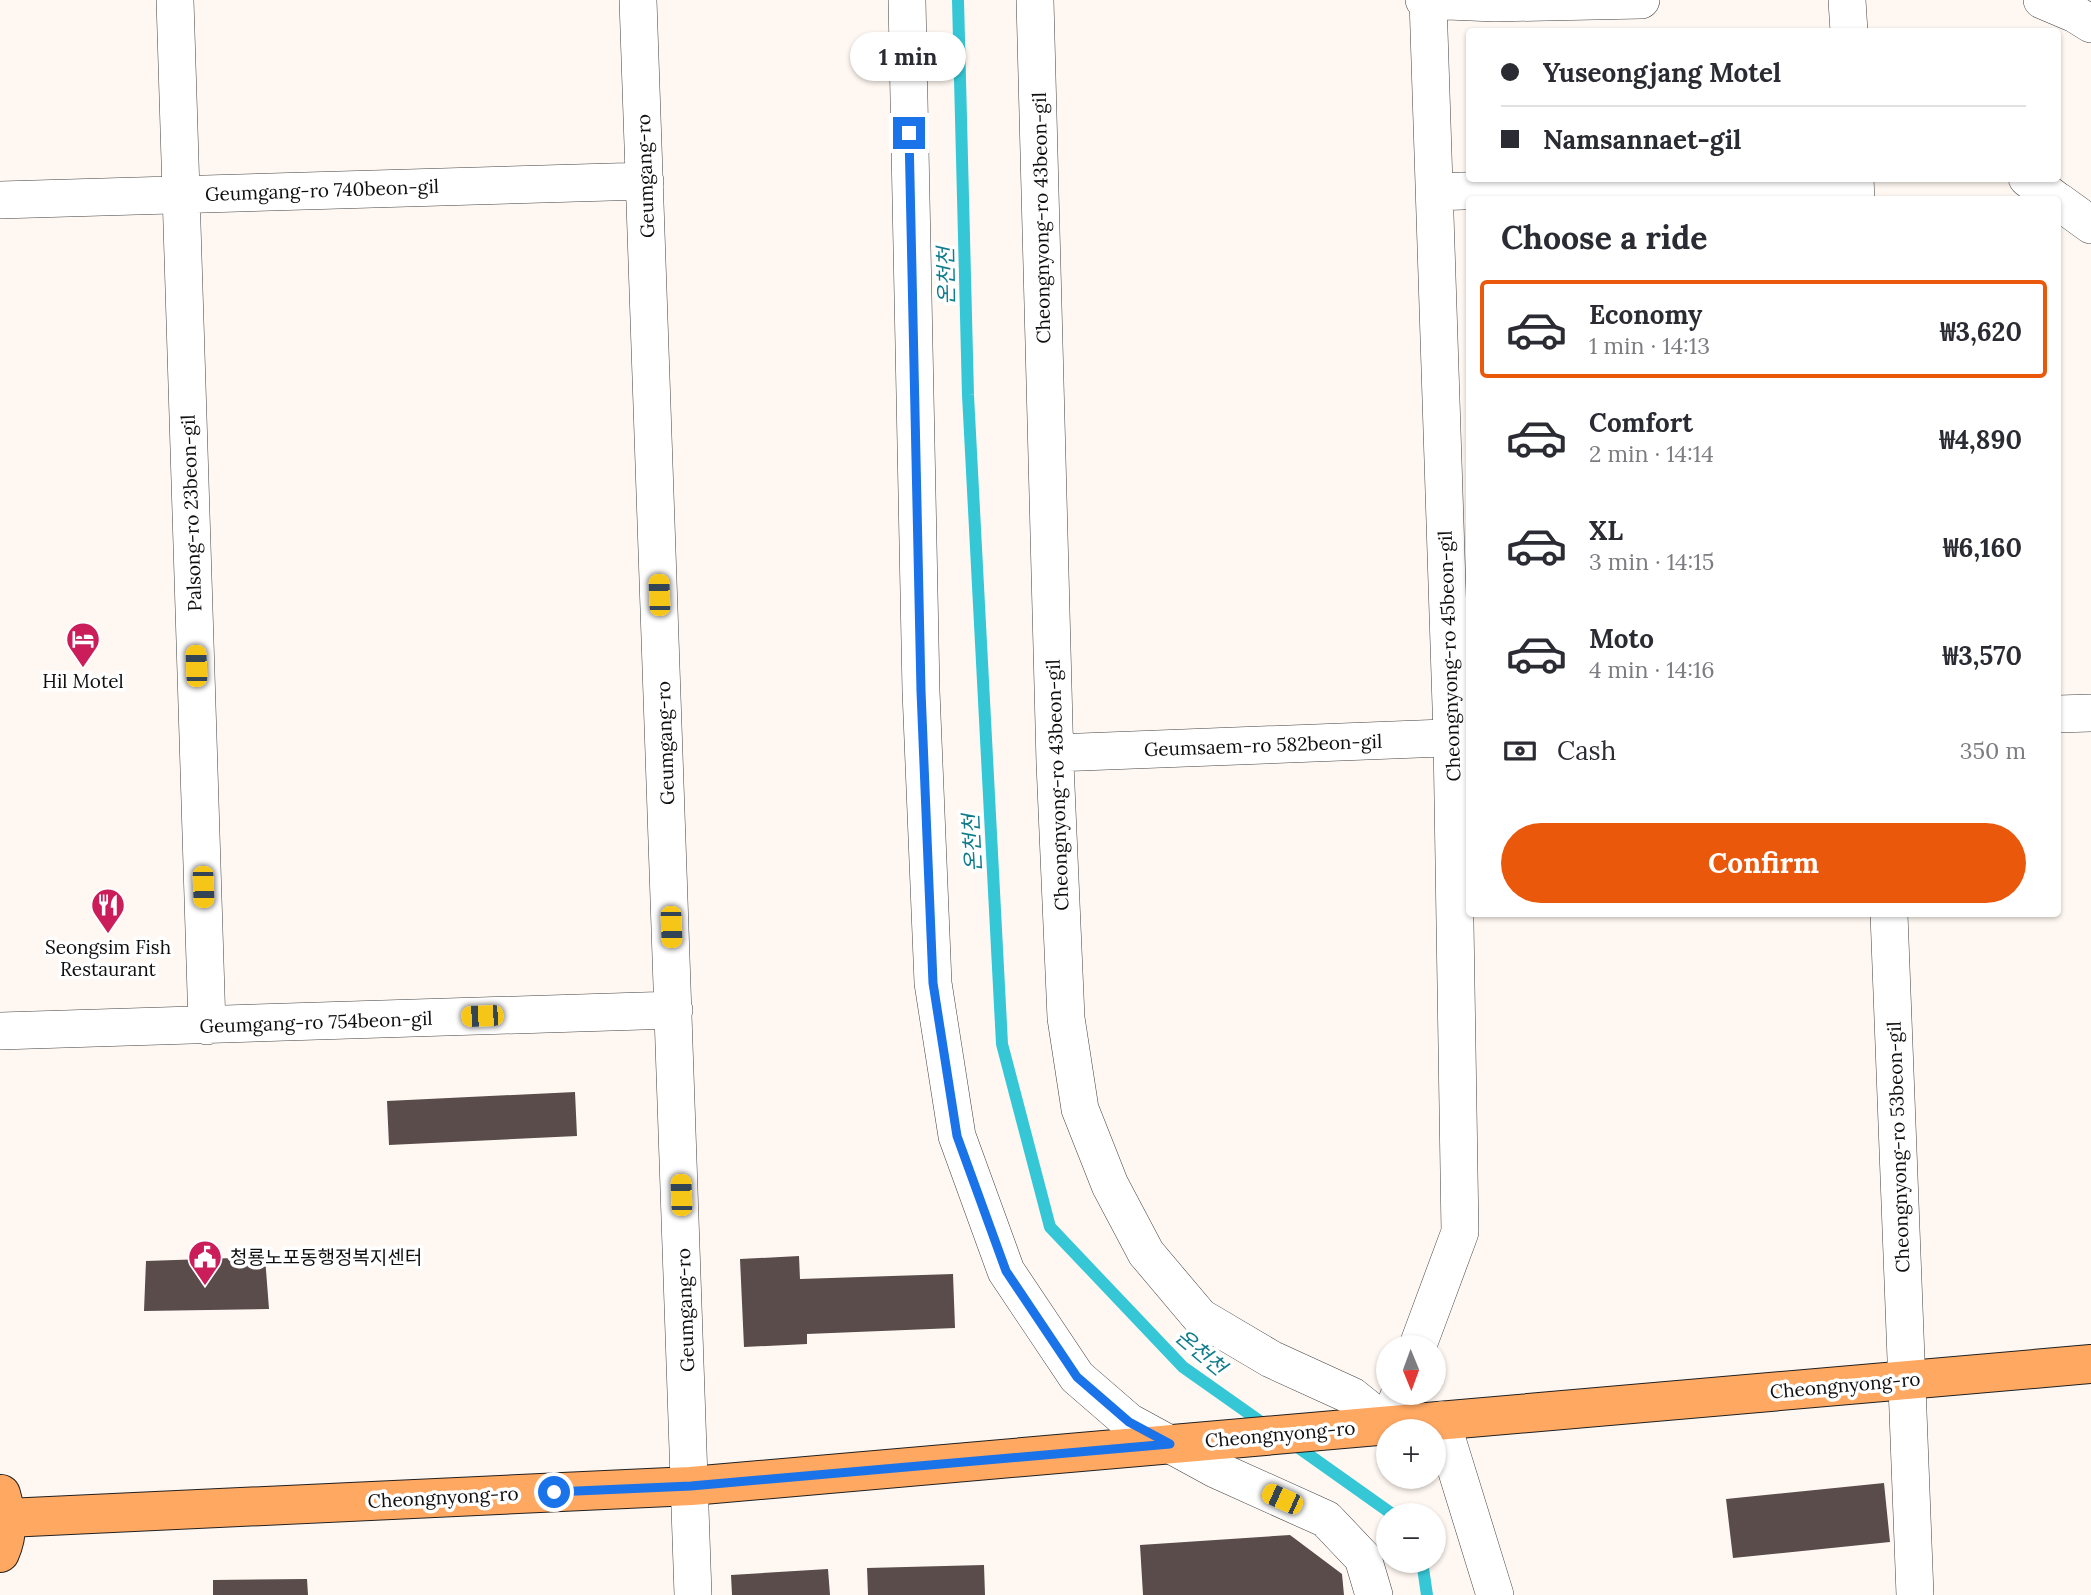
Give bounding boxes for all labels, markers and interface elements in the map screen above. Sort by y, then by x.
callout: 1 min [851,32,967,80]
text: 1 min [879,42,937,71]
text: Yuseongjang Motel [1543,56,1781,89]
street label: Cheongnyong-ro 43beon-gil [1027,92,1055,344]
street label: Geumgang-ro [631,114,659,238]
route end [893,117,925,149]
text: Namsannaet-gil [1543,123,1741,156]
street label: Geumgang-ro 740beon-gil [205,174,439,206]
text: Choose a ride [1501,217,1708,258]
water label: 온천천 [932,244,960,305]
icon: car [1505,298,1568,361]
text: Economy [1589,298,1702,331]
text: ₩3,620 [1940,315,2022,348]
text: 1 min · 14:13 [1589,331,1710,360]
icon: car [1505,406,1568,469]
text: Comfort [1589,406,1693,439]
street label: Palsong-ro 23beon-gil [176,414,206,612]
text: ₩4,890 [1940,423,2022,456]
text: 2 min · 14:14 [1589,439,1714,468]
icon: car [1505,514,1568,577]
text: XL [1589,514,1623,547]
street label: Cheongnyong-ro 45beon-gil [1433,530,1465,782]
text: ₩6,160 [1943,531,2022,564]
text: 3 min · 14:15 [1589,547,1714,576]
car [648,574,671,616]
hotel icon: Hil Motel [64,620,102,669]
icon: car [1505,622,1568,685]
text: Moto [1589,622,1654,655]
text: ₩3,570 [1943,639,2022,672]
car [185,645,208,687]
text: 4 min · 14:16 [1589,655,1715,684]
street label: Cheongnyong-ro 43beon-gil [1041,659,1073,911]
place label: Hil Motel [42,669,124,693]
street label: Geumgang-ro [651,681,679,805]
street label: Geumsaem-ro 582beon-gil [1143,729,1383,761]
icon: cash [1501,732,1539,770]
text: Cash [1557,734,1616,767]
text: 350 m [1960,736,2026,765]
water label: 온천천 [957,811,987,873]
button: Confirm [1501,823,2026,903]
car [192,866,215,908]
restaurant icon: Seongsim Fish Restaurant [89,886,127,935]
car [660,906,683,948]
place label: Seongsim Fish Restaurant [45,935,171,981]
car [461,1005,504,1027]
street label: Geumgang-ro 754beon-gil [199,1006,433,1038]
street label: Cheongnyong-ro 53beon-gil [1882,1021,1914,1273]
car [670,1174,693,1216]
public building icon: 청룡노포동행정복지센터 [186,1238,224,1287]
place label: 청룡노포동행정복지센터 [230,1245,422,1269]
street label: Geumgang-ro [671,1248,699,1372]
water label: 온천천 [1170,1323,1234,1383]
north arrow [1376,1335,1446,1405]
map controls [1376,1335,1446,1573]
street label: Cheongnyong-ro [1769,1366,1921,1404]
street label: Cheongnyong-ro [1204,1415,1356,1453]
button: + [1376,1419,1446,1489]
route start [538,1476,570,1508]
street label: Cheongnyong-ro [367,1481,519,1513]
car [1259,1481,1306,1517]
button: − [1376,1503,1446,1573]

